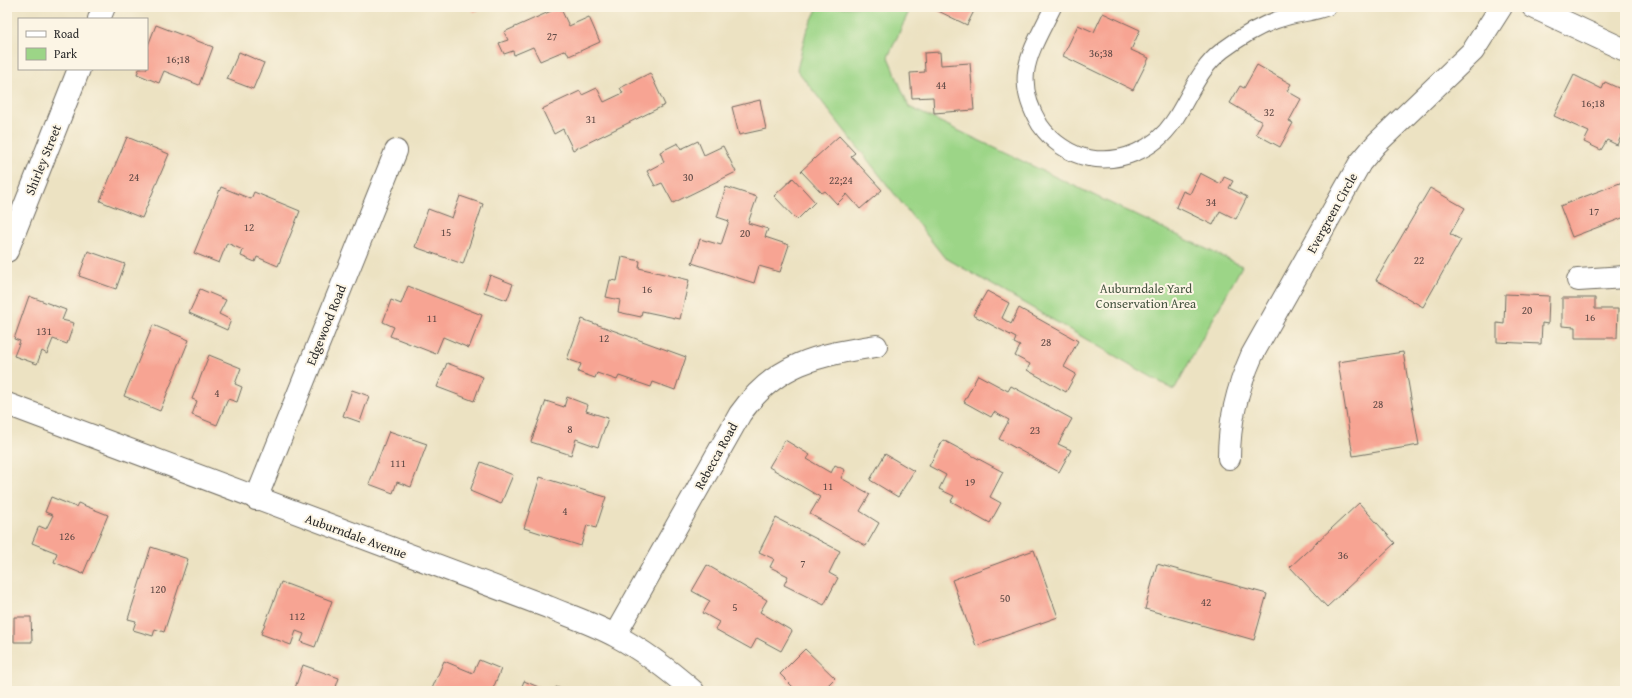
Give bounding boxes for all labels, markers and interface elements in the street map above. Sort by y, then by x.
legend [18,18,148,70]
text: Road [54,25,80,42]
house number: 27 [547,28,557,44]
text: Park [54,45,78,62]
house number: 36;38 [1089,45,1113,61]
house number: 16;18 [166,51,190,67]
house number: 44 [936,77,946,93]
house number: 16;18 [1581,95,1605,111]
house number: 32 [1264,104,1274,120]
house number: 31 [586,111,596,127]
street label: Shirley Street [20,121,66,198]
house number: 24 [129,169,139,185]
house number: 30 [683,169,693,185]
street label: Evergreen Circle [1302,169,1362,257]
house number: 22;24 [829,172,853,188]
house number: 34 [1206,194,1216,210]
house number: 17 [1589,203,1599,219]
house number: 12 [244,219,254,235]
house number: 15 [441,224,451,240]
house number: 20 [740,225,750,241]
house number: 22 [1414,252,1424,268]
park label: Auburndale Yard Conservation Area [1096,279,1197,313]
house number: 16 [642,281,652,297]
street label: Edgewood Road [301,282,351,368]
house number: 20 [1522,302,1532,318]
house number: 16 [1585,309,1595,325]
house number: 11 [427,310,437,326]
house number: 131 [36,323,52,339]
house number: 12 [599,330,609,346]
house number: 28 [1041,334,1051,350]
house number: 4 [214,385,220,401]
house number: 28 [1373,396,1383,412]
street label: Rebecca Road [690,419,742,493]
house number: 8 [567,421,573,437]
house number: 23 [1030,422,1040,438]
house number: 111 [390,455,406,471]
house number: 19 [965,474,975,490]
house number: 11 [823,478,833,494]
house number: 4 [562,503,568,519]
street label: Auburndale Avenue [302,509,410,563]
house number: 126 [59,528,75,544]
house number: 36 [1338,547,1348,563]
house number: 7 [800,555,806,571]
house number: 120 [150,581,166,597]
house number: 50 [1000,590,1010,606]
house number: 42 [1201,594,1211,610]
house number: 5 [732,599,738,615]
house number: 112 [289,608,305,624]

